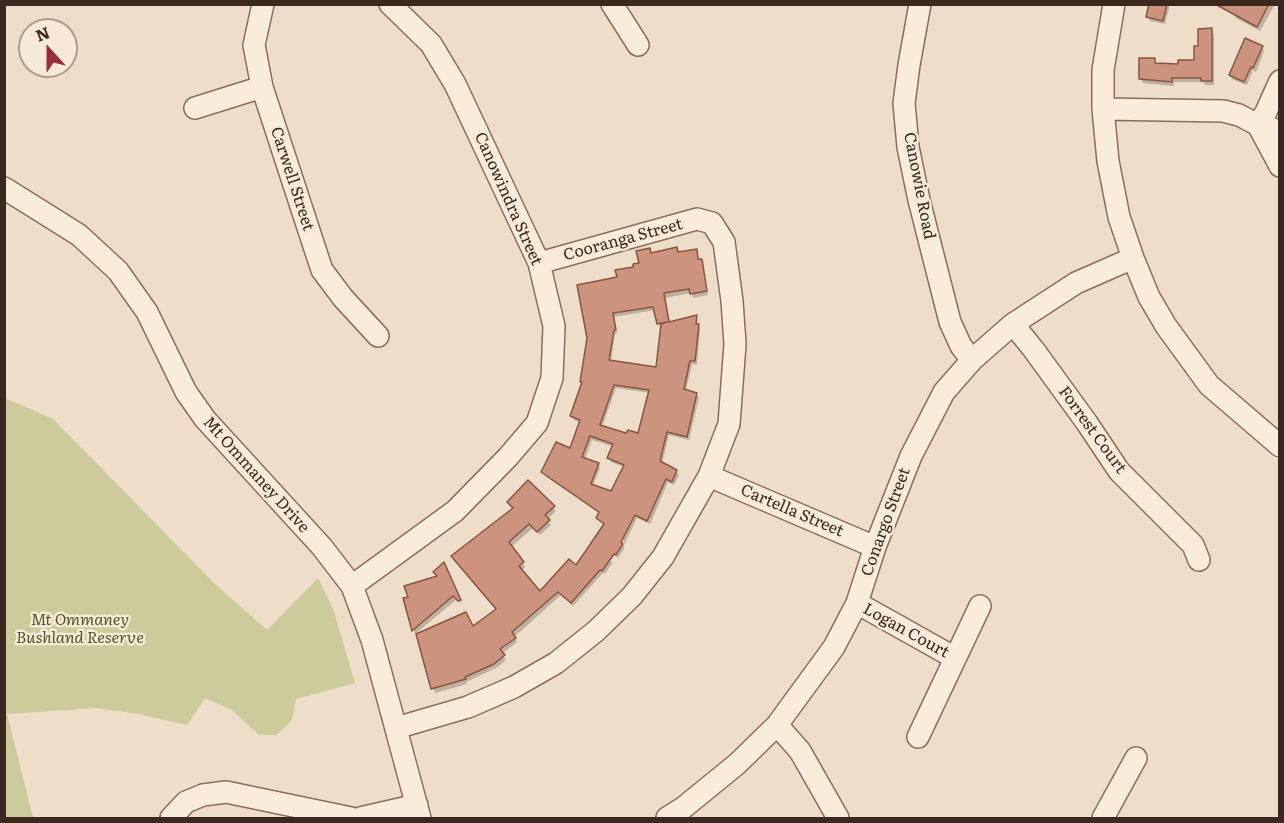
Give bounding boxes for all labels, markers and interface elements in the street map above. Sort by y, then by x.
north arrow [18,18,78,78]
text: N [32,19,53,47]
street label: Carwell Street [266,125,318,233]
street label: Canowindra Street [470,129,546,269]
street label: Canowie Road [899,131,939,241]
street label: Cooranga Street [561,215,685,265]
street label: Forrest Court [1054,383,1130,477]
street label: Mt Ommaney Drive [199,413,313,537]
street label: Conargo Street [857,465,915,579]
street label: Cartella Street [738,481,846,541]
street label: Logan Court [860,600,952,662]
park label: Mt Ommaney Bushland Reserve [16,610,144,648]

